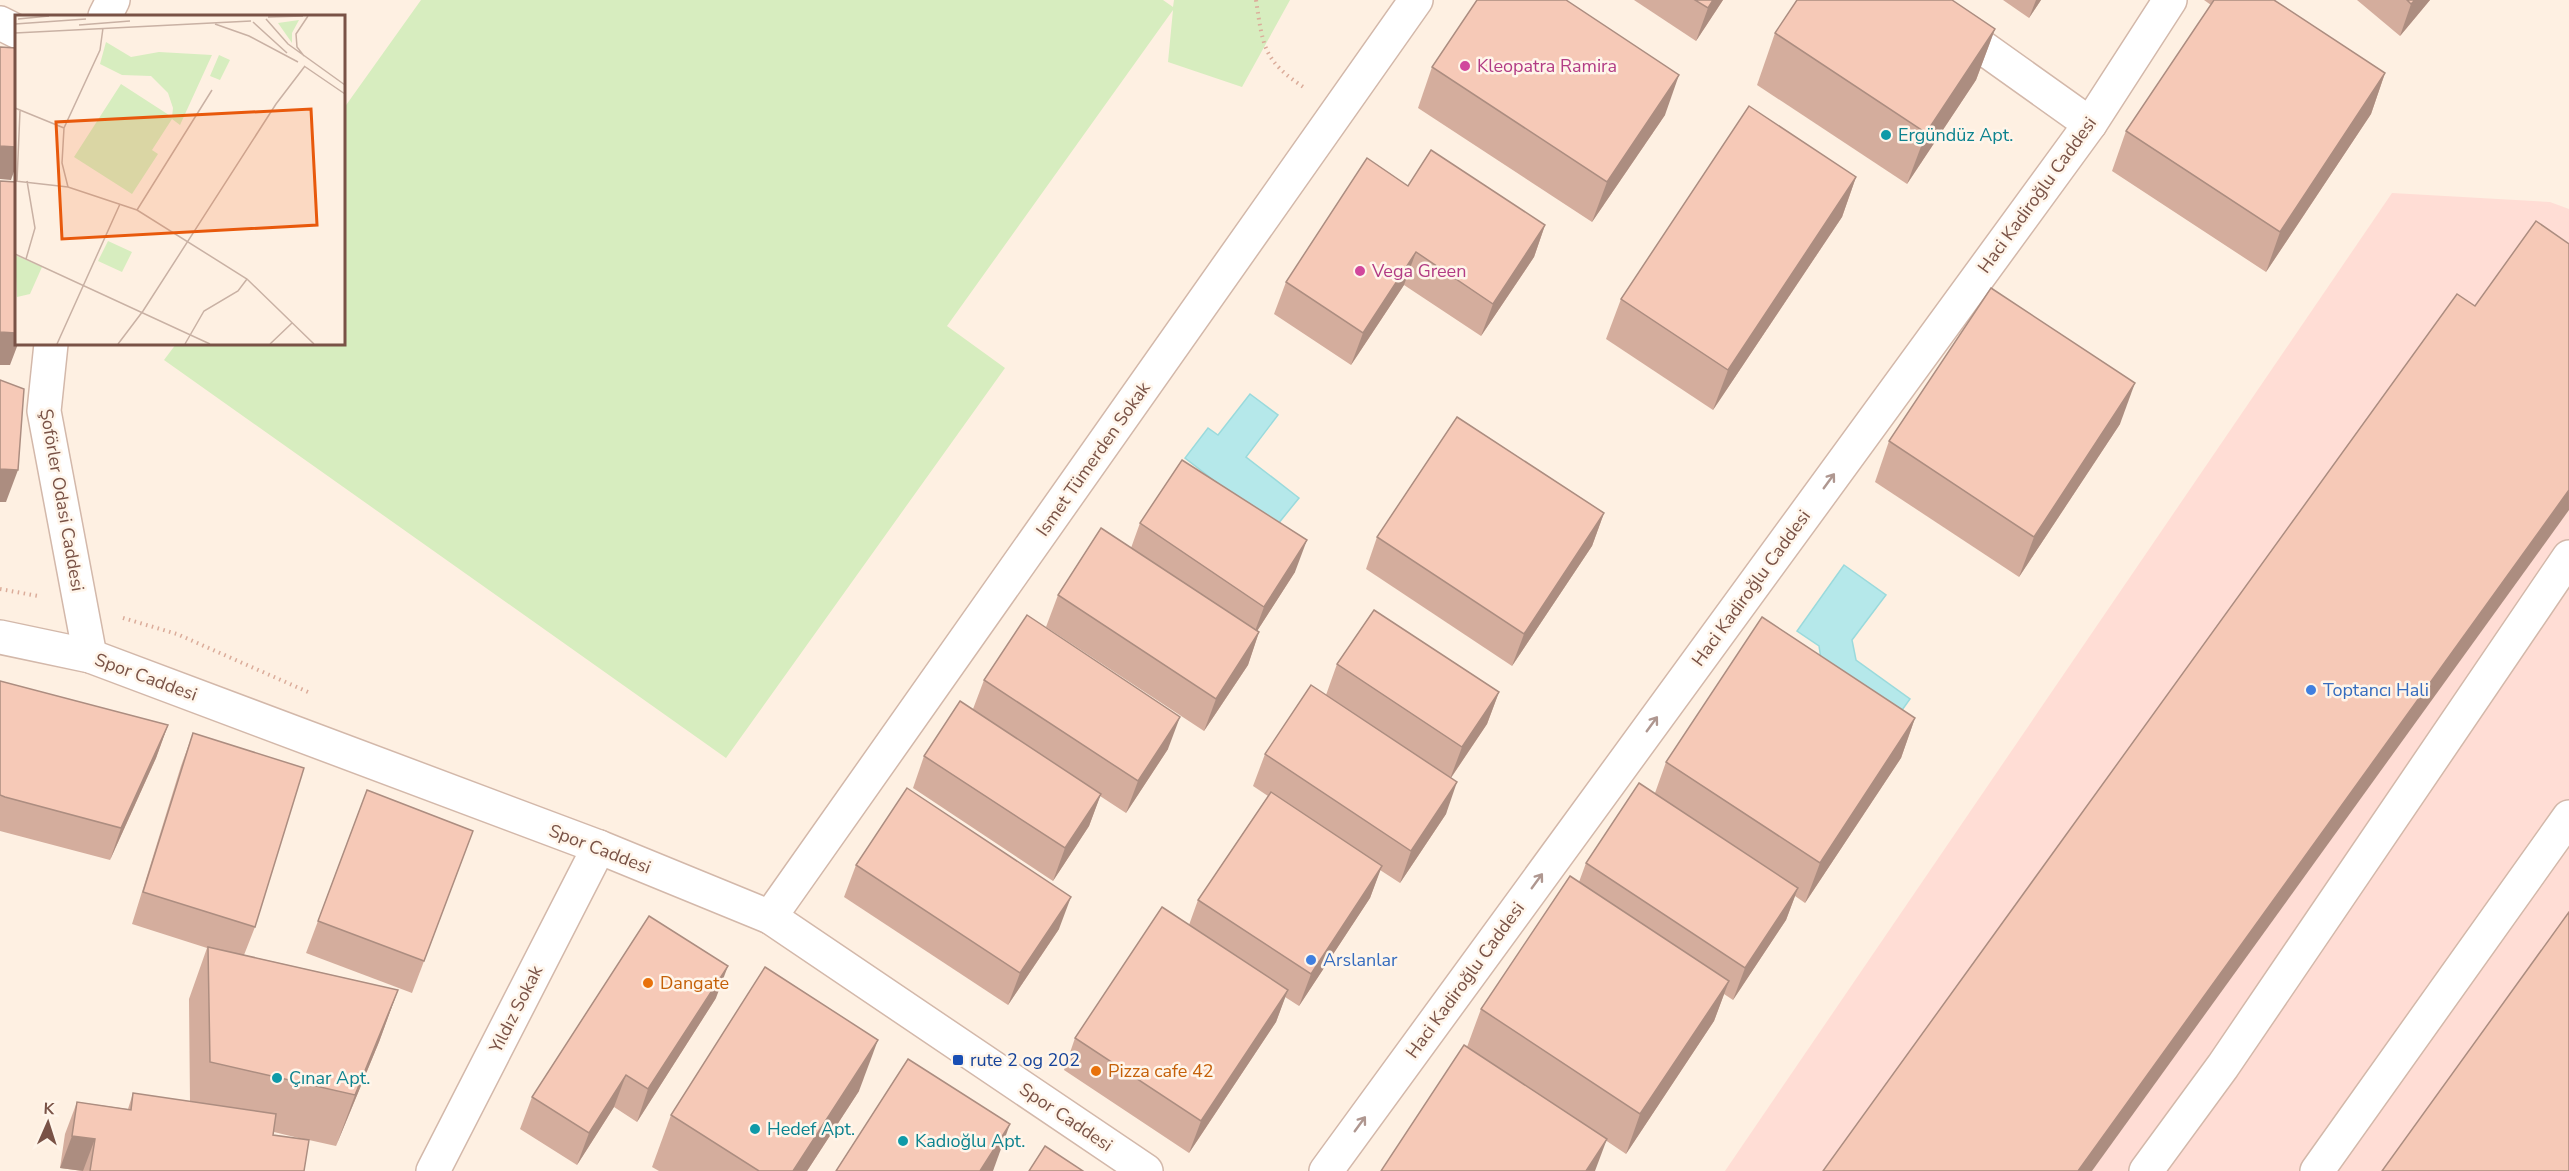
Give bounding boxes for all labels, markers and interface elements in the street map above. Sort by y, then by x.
inset map [15,15,345,345]
place label: Kleopatra Ramira [1477,54,1617,78]
marker: Kleopatra Ramira [1458,59,1472,73]
street label: Haci Kadiroğlu Caddesi [1972,112,2102,278]
place label: Ergündüz Apt. [1898,123,2013,147]
marker: Ergündüz Apt. [1879,128,1893,142]
place label: Vega Green [1371,259,1466,283]
marker: Vega Green [1353,264,1367,278]
street label: Ismet Tümerden Sokak [1031,376,1156,541]
street label: Şoförler Odasi Caddesi [34,407,90,593]
one-way arrow [1823,474,1835,490]
street label: Haci Kadiroğlu Caddesi [1686,505,1816,671]
street label: Spor Caddesi [91,647,201,707]
place label: Toptancı Hali [2323,678,2429,702]
marker: Toptancı Hali [2304,683,2318,697]
one-way arrow [1646,716,1658,732]
street label: Spor Caddesi [546,819,654,879]
one-way arrow [1531,874,1543,890]
street label: Haci Kadiroğlu Caddesi [1400,897,1530,1063]
place label: Arslanlar [1323,948,1398,972]
marker: Arslanlar [1304,953,1318,967]
street label: Yıldız Sokak [483,960,549,1058]
place label: Dangate [660,971,729,995]
marker: Dangate [641,976,655,990]
place label: rute 2 og 202 [970,1048,1080,1072]
marker: rute 2 og 202 [951,1053,965,1067]
place label: Pizza cafe 42 [1108,1059,1214,1083]
marker: Pizza cafe 42 [1089,1064,1103,1078]
place label: Çınar Apt. [289,1066,370,1090]
marker: Çınar Apt. [270,1071,284,1085]
street label: Spor Caddesi [1015,1077,1117,1157]
north arrow [18,1093,78,1153]
text: K [43,1098,56,1120]
one-way arrow [1354,1116,1366,1132]
place label: Hedef Apt. [767,1117,855,1141]
marker: Hedef Apt. [748,1122,762,1136]
place label: Kadıoğlu Apt. [915,1129,1025,1153]
marker: Kadıoğlu Apt. [896,1134,910,1148]

